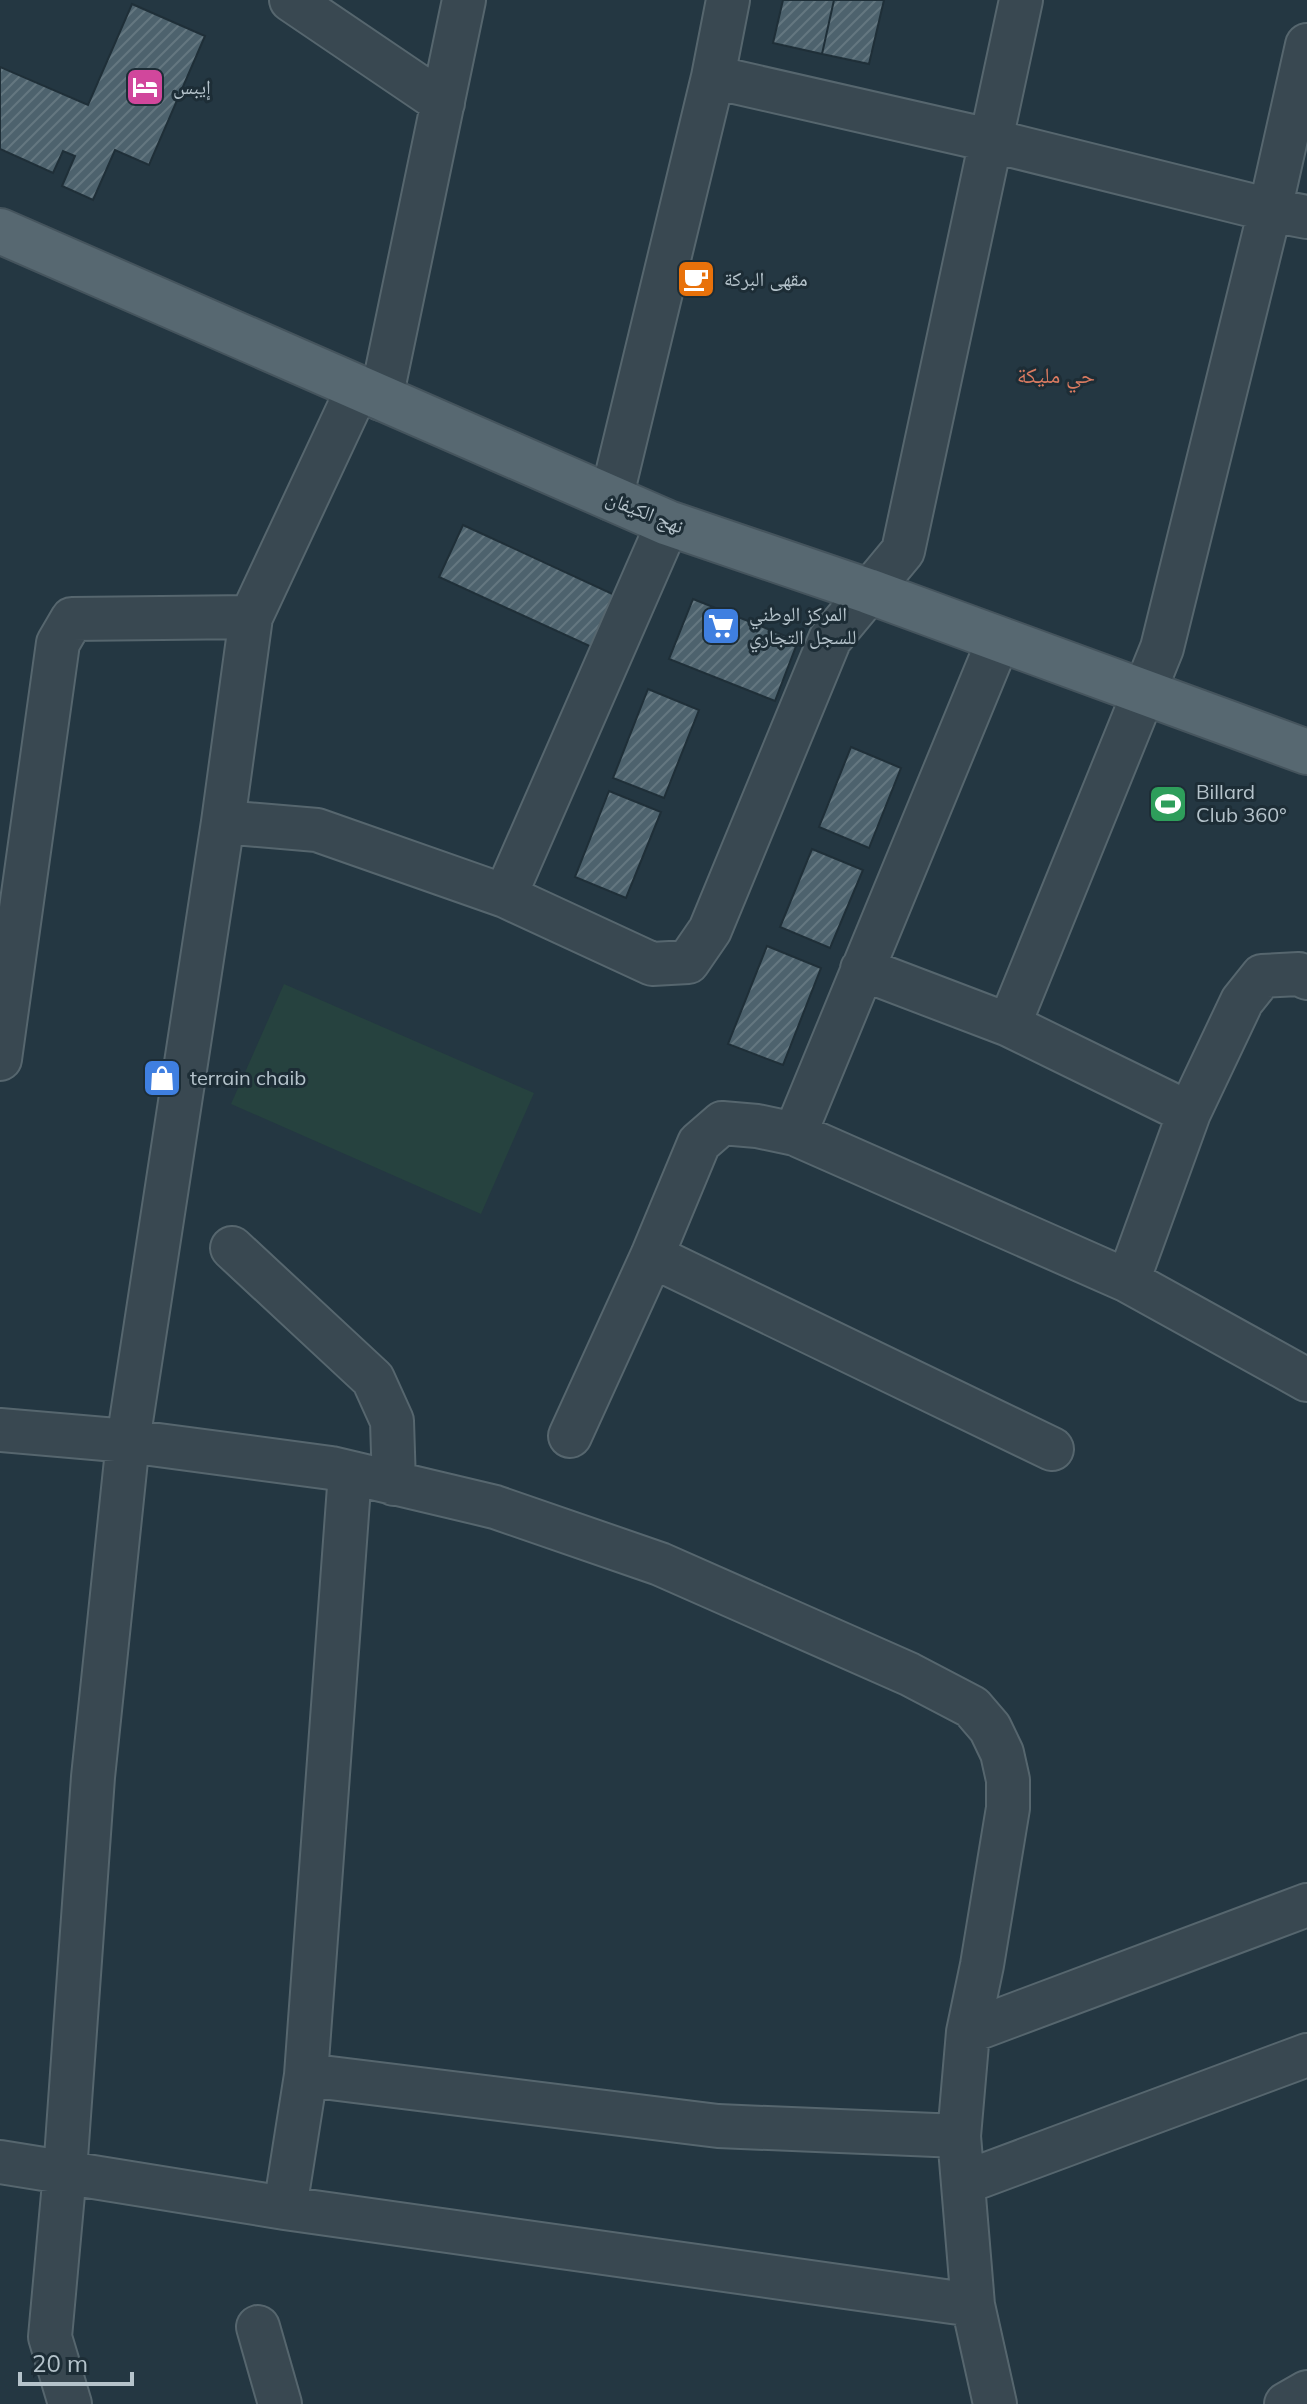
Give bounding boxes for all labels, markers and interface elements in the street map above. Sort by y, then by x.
hotel icon: إيبس [124,66,166,108]
place label: إيبس [173,74,211,101]
cafe icon: مقهى البركة [675,258,717,300]
place label: مقهى البركة [724,266,808,291]
district label: حي مليكة [1017,361,1095,393]
street label: نهج الكيفان [602,485,688,539]
place label: المركز الوطني للسجل التجاري [749,601,856,653]
supermarket icon: المركز الوطني للسجل التجاري [700,605,742,647]
place label: Billard Club 360° [1196,779,1287,827]
sports icon: Billard Club 360° [1147,783,1189,825]
shop icon: terrain chaib [141,1057,183,1099]
place label: terrain chaib [190,1065,306,1090]
scale bar [20,2336,132,2386]
text: 20 m [32,2348,88,2378]

